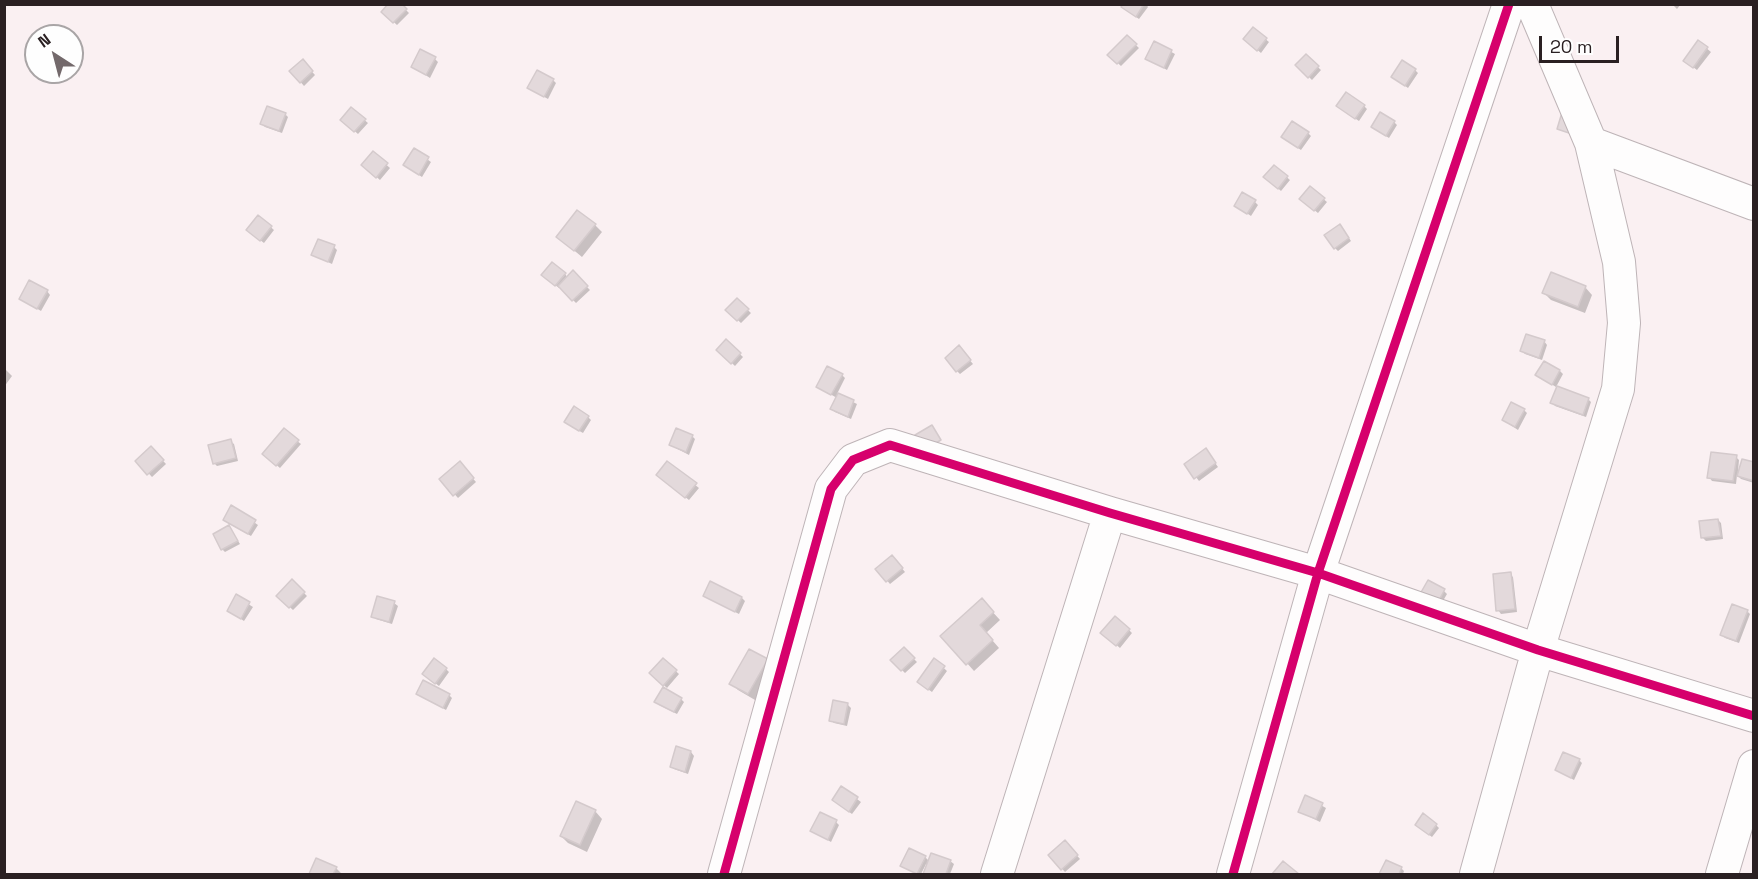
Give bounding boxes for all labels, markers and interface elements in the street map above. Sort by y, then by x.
north arrow [24,24,84,84]
scale bar [1542,24,1622,62]
text: N [34,29,55,52]
text: 20 m [1550,35,1593,58]

